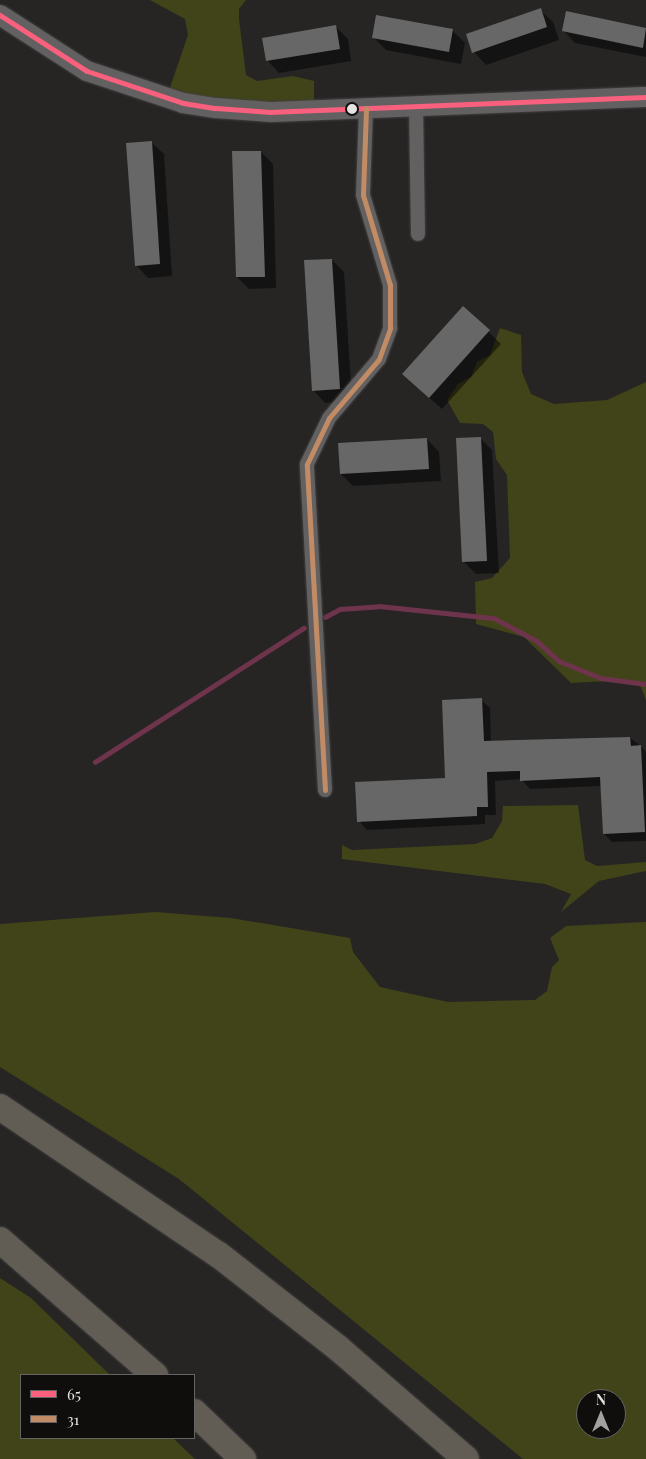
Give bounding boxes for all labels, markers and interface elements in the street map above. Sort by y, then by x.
unlabelled marker [347,104,357,114]
legend [20,1374,195,1439]
text: 65 [67,1384,81,1404]
north arrow [576,1389,626,1439]
text: N [596,1390,606,1409]
text: 31 [67,1409,79,1429]

